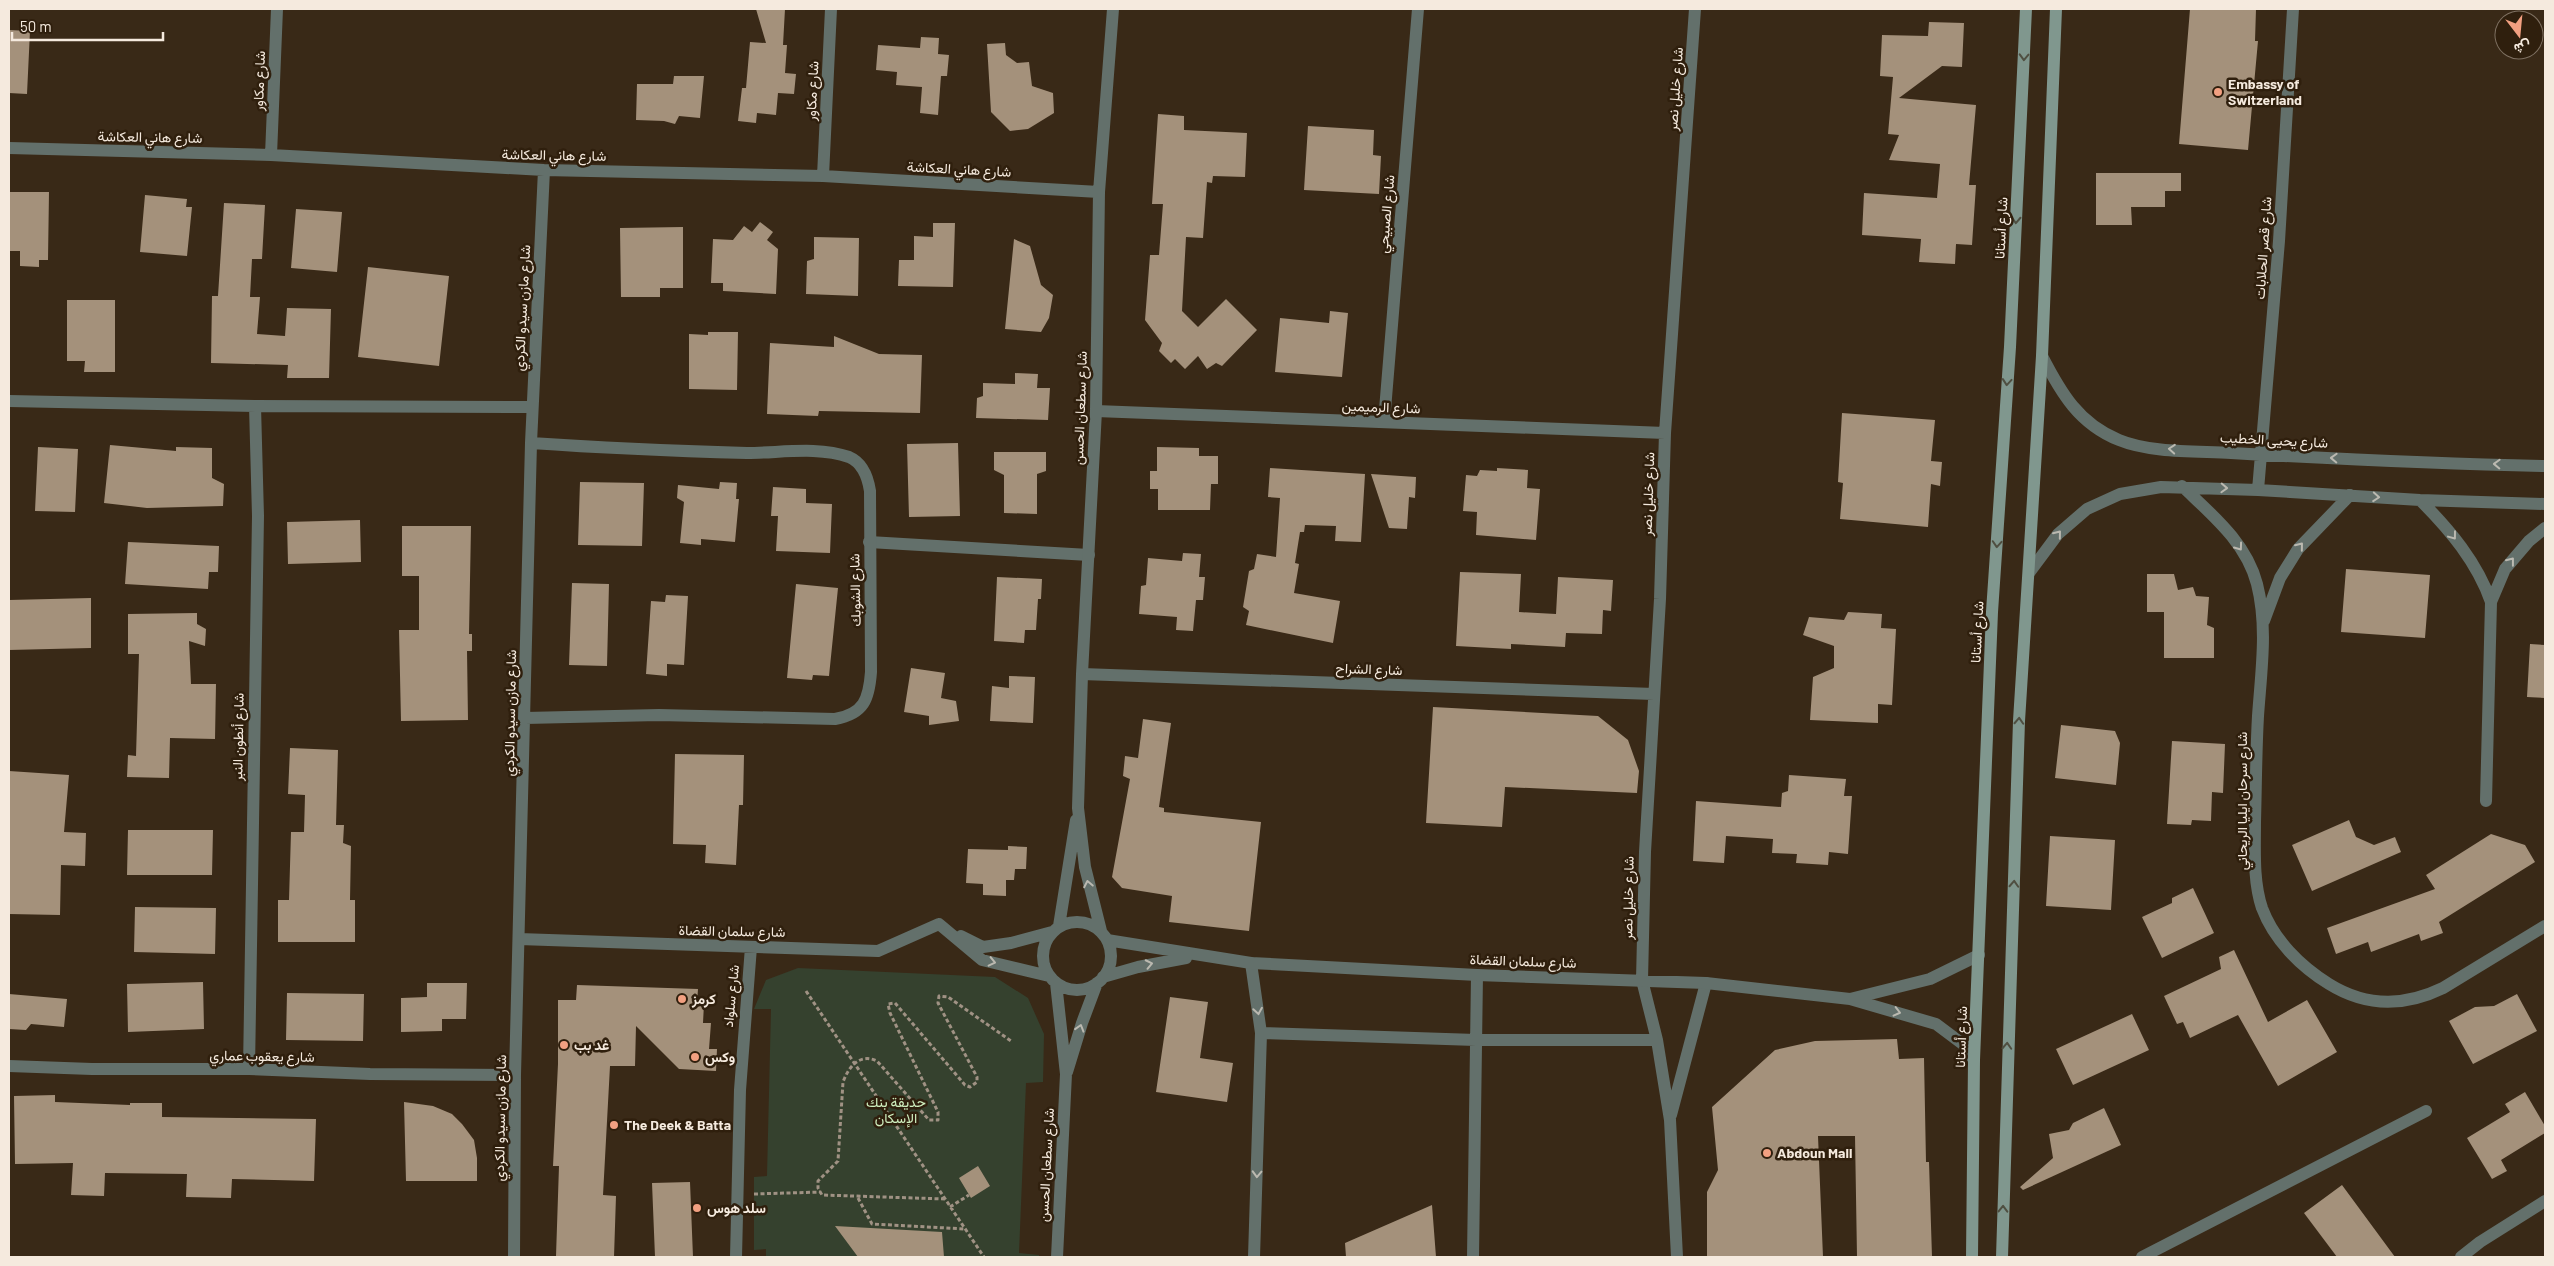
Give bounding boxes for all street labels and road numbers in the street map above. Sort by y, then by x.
street label: شارع خليل نصر [1663,46,1689,133]
street label: شارع مكاور [249,51,271,112]
street label: شارع مكاور [801,60,825,123]
street label: شارع هاني العكاشة [97,127,202,150]
street label: شارع هاني العكاشة [501,145,606,168]
street label: شارع هاني العكاشة [906,157,1012,184]
street label: شارع الصبيحي [1374,174,1401,254]
street label: شارع قصر الحلابات [2250,196,2278,300]
street label: شارع أستانا [1990,197,2014,260]
street label: شارع مازن سيدو الكردي [510,244,537,372]
street label: شارع سطعان الحسن [1069,351,1093,465]
street label: شارع الرميمين [1341,397,1421,419]
street label: شارع يحيى الخطيب [2219,428,2328,454]
street label: شارع خليل نصر [1638,452,1660,537]
street label: شارع الشوبك [845,553,867,627]
street label: شارع أستانا [1966,601,1990,664]
street label: شارع مازن سيدو الكردي [500,650,523,777]
street label: شارع الشراح [1335,659,1403,681]
street label: شارع أنطون النبر [228,693,250,782]
street label: شارع سرحان ايليا الريحاني [2233,732,2254,870]
street label: شارع خليل نصر [1618,856,1640,941]
street label: شارع سلمان القضاة [678,921,786,943]
street label: شارع سلمان القضاة [1469,950,1577,974]
street label: شارع سلواد [719,964,745,1028]
street label: شارع أستانا [1951,1006,1973,1068]
street label: شارع يعقوب عماري [209,1046,315,1069]
street label: شارع مازن سيدو الكردي [490,1055,513,1182]
street label: شارع سطعان الحسن [1034,1108,1060,1223]

